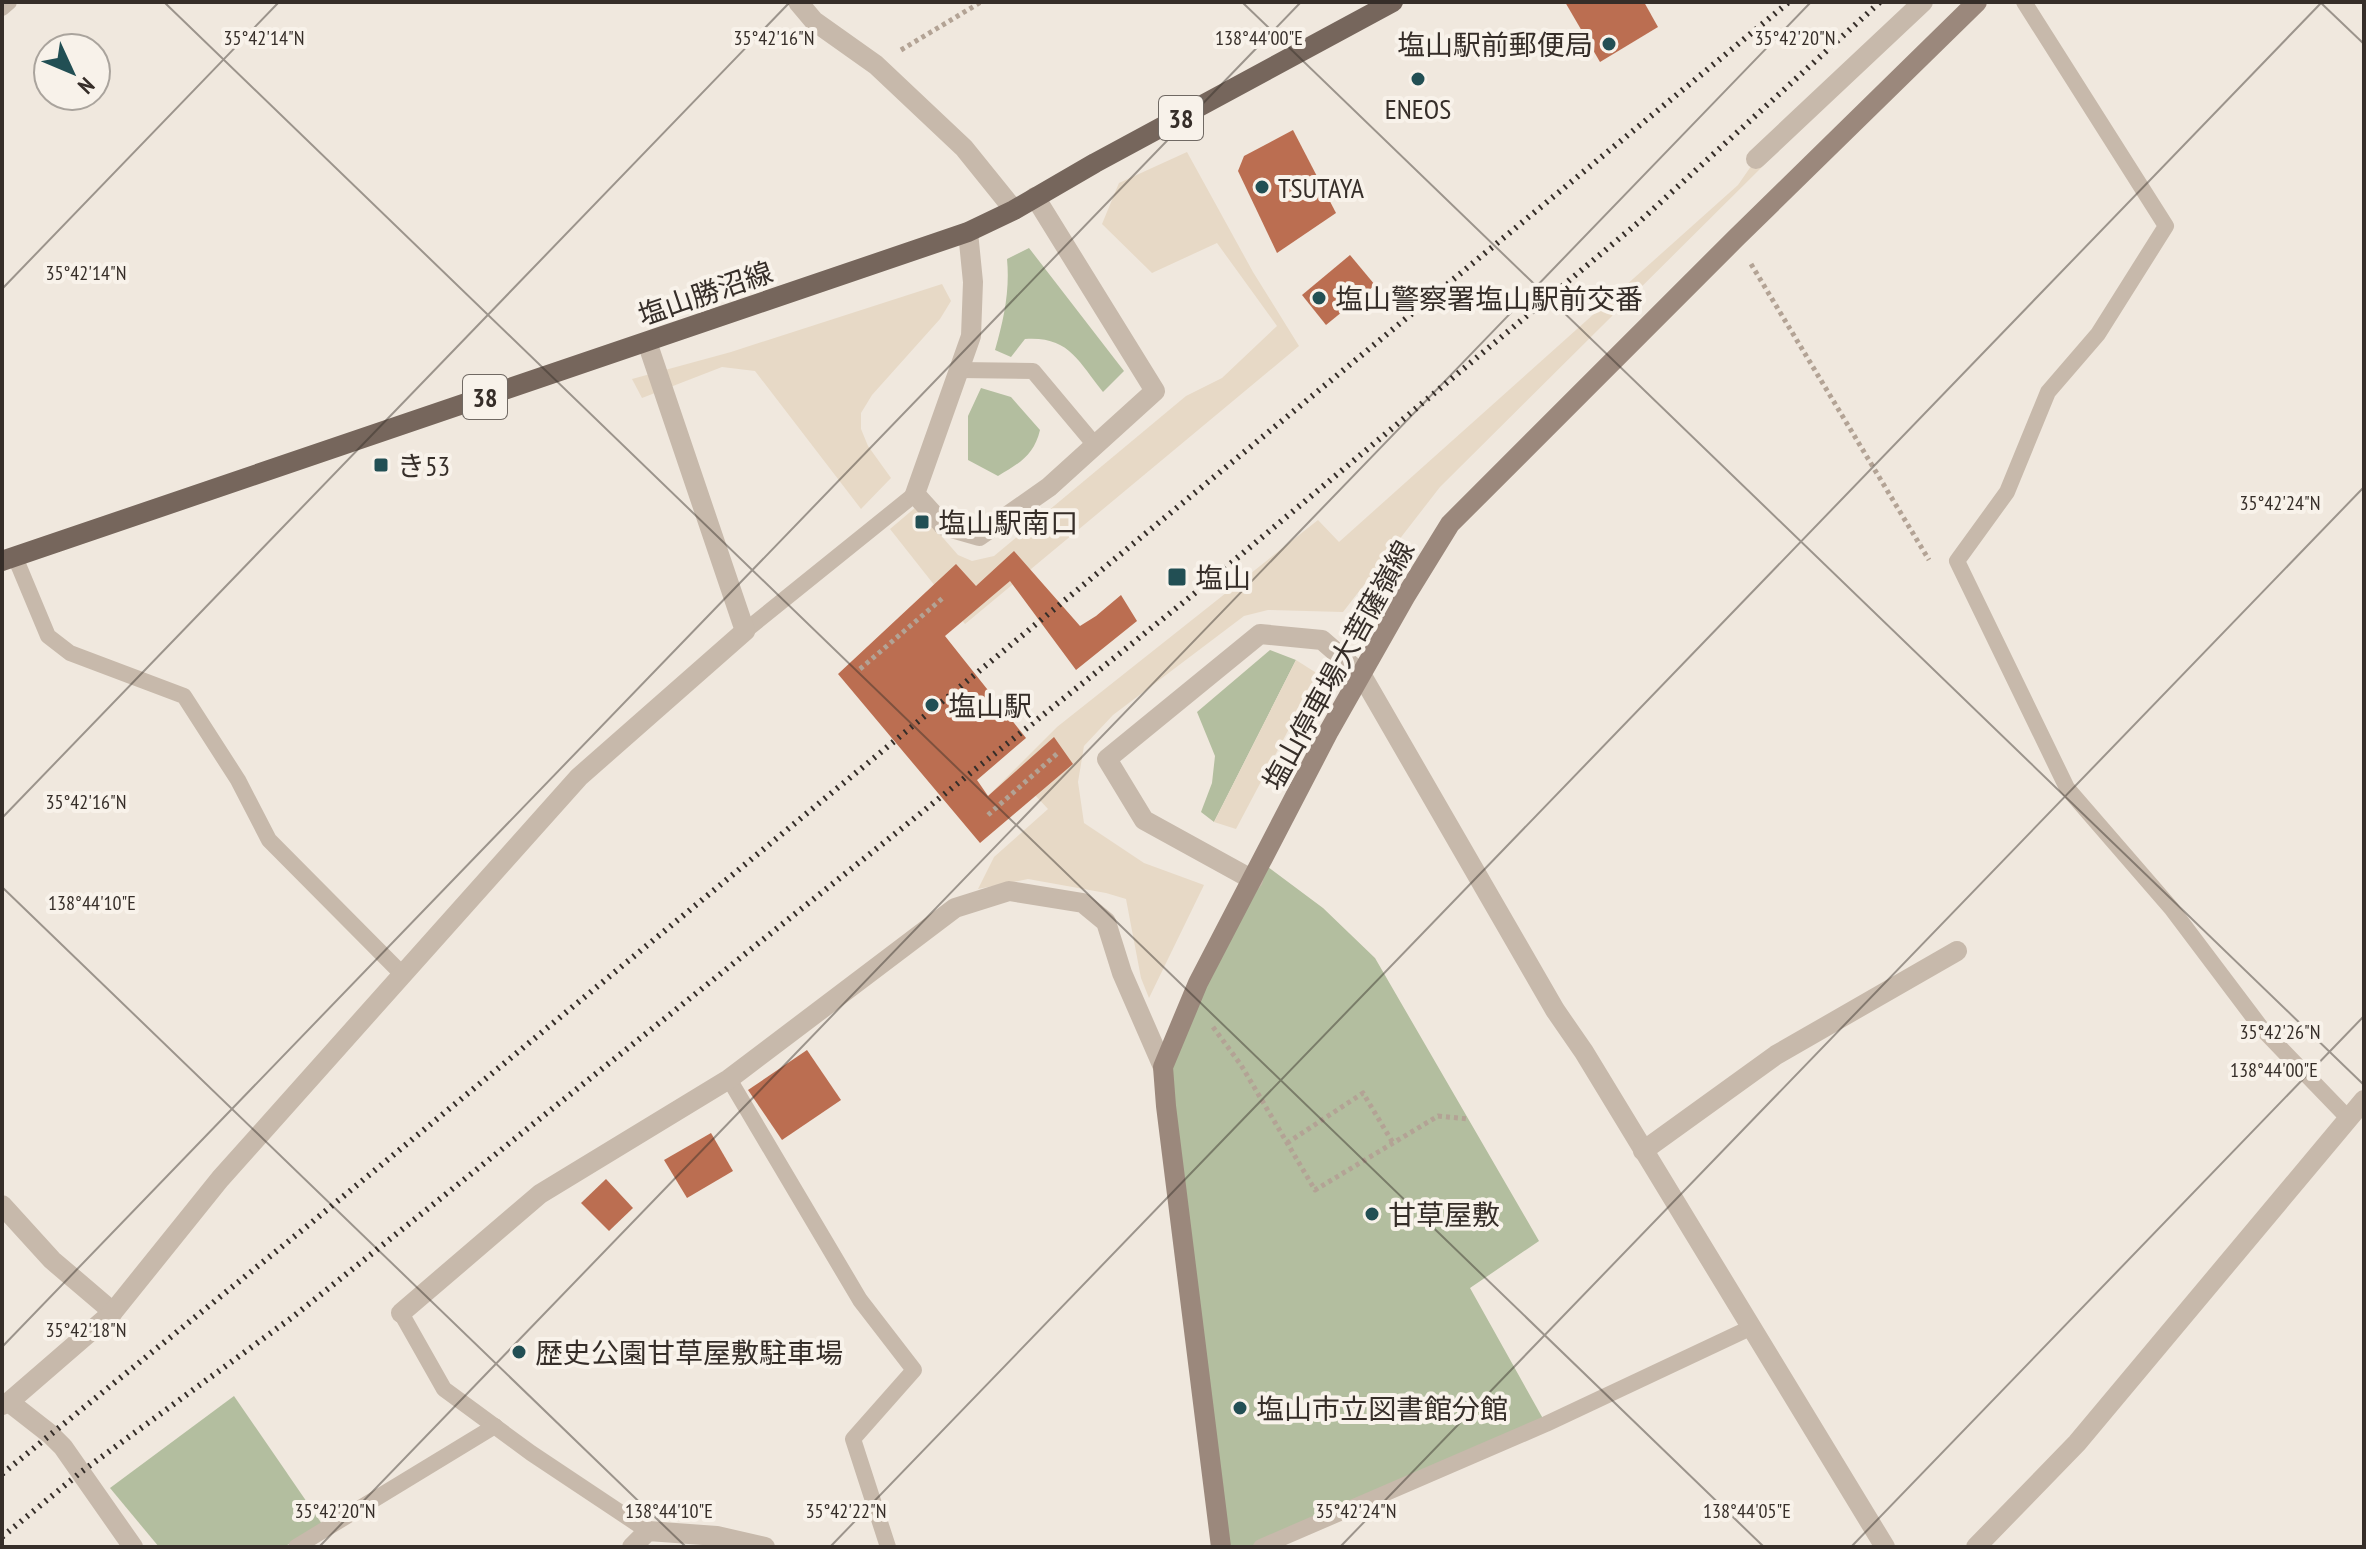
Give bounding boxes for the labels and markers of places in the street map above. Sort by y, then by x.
place label: 塩山駅前郵便局 [1397,26,1593,63]
marker: 塩山駅前郵便局 [1600,35,1618,53]
marker: ENEOS [1409,70,1427,88]
place label: ENEOS [1385,90,1451,127]
place label: TSUTAYA [1278,169,1365,206]
marker: TSUTAYA [1253,178,1271,196]
place label: 塩山警察署塩山駅前交番 [1335,280,1643,317]
marker: 塩山警察署塩山駅前交番 [1310,289,1328,307]
place label: き53 [397,447,450,484]
marker: き53 [372,456,390,474]
place label: 塩山駅南口 [938,504,1078,541]
marker: 塩山駅南口 [913,513,931,531]
place label: 塩山 [1195,559,1251,596]
marker: 塩山 [1166,566,1188,588]
place label: 塩山駅 [948,687,1032,724]
marker: 塩山駅 [923,696,941,714]
place label: 甘草屋敷 [1388,1196,1500,1233]
marker: 甘草屋敷 [1363,1205,1381,1223]
place label: 歴史公園甘草屋敷駐車場 [535,1334,843,1371]
marker: 歴史公園甘草屋敷駐車場 [510,1343,528,1361]
place label: 塩山市立図書館分館 [1256,1390,1508,1427]
marker: 塩山市立図書館分館 [1231,1399,1249,1417]

